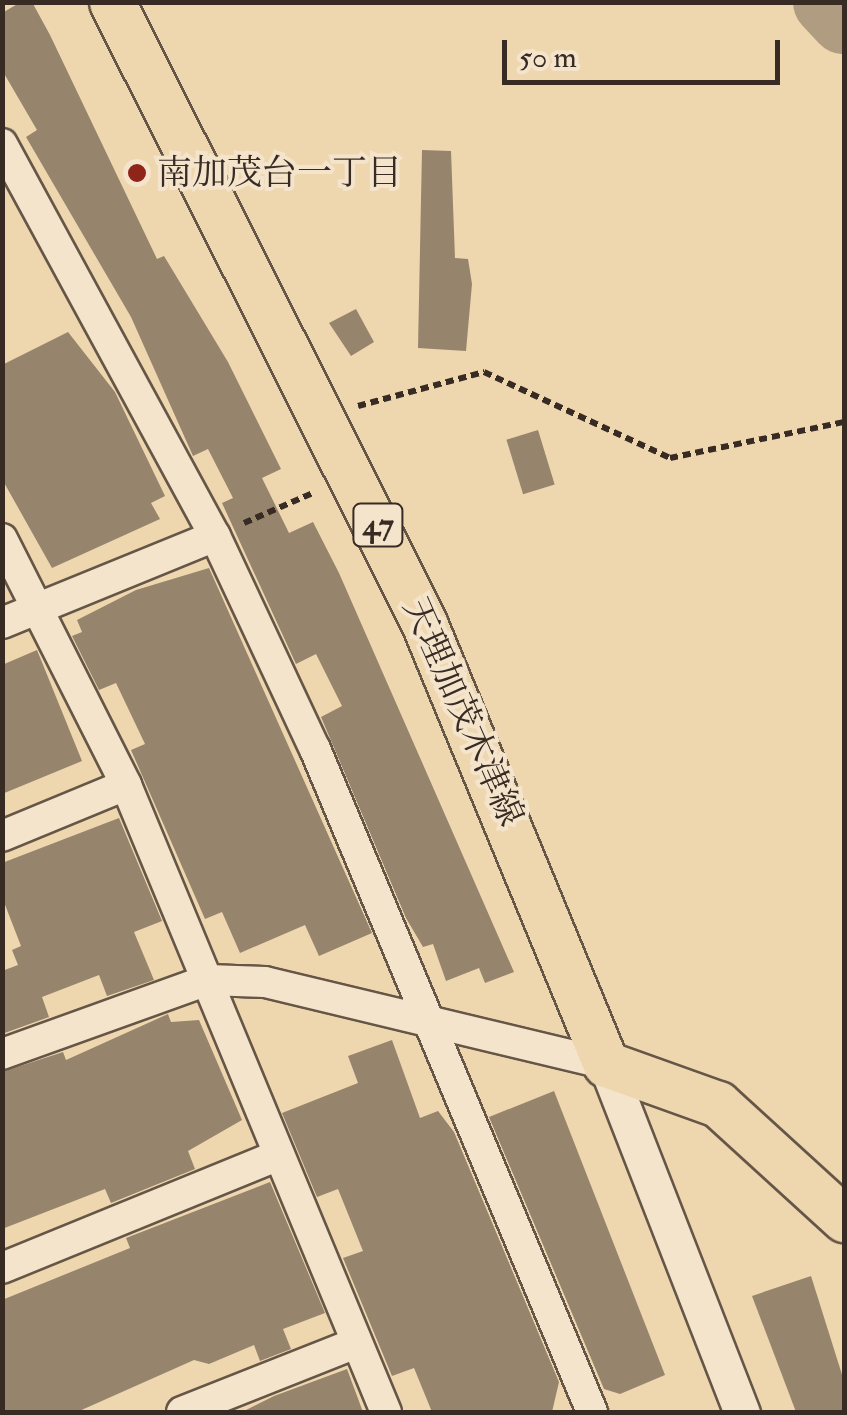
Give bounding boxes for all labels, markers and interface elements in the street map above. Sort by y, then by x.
scale bar [507,20,784,82]
text: 50 m [519,39,577,76]
place label: 南加茂台一丁目 [157,152,402,194]
marker: 南加茂台一丁目 [126,162,148,184]
road number: 47 [350,498,406,552]
street label: 天理加茂木津線 [394,592,532,832]

